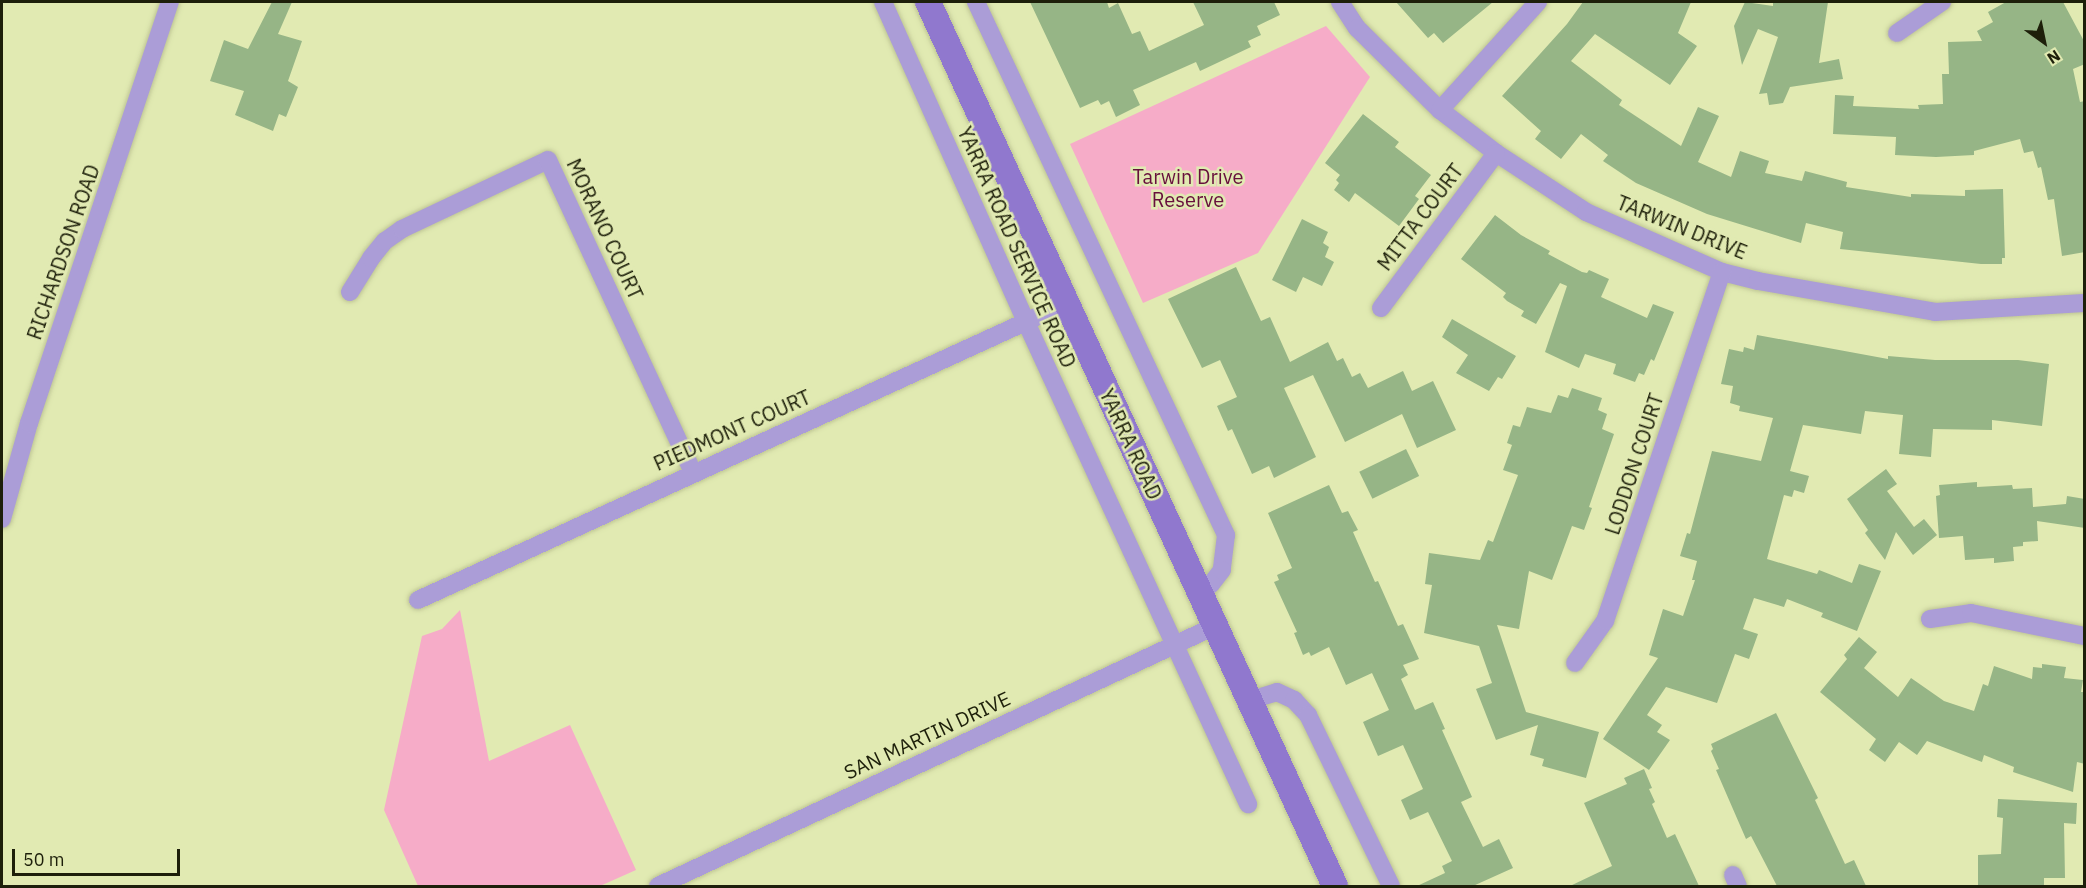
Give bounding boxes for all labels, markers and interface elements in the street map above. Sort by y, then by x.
north arrow [2014,12,2074,72]
text: N [2043,46,2064,69]
street label: YARRA ROAD SERVICE ROAD [953,123,1081,371]
street label: MORANO COURT [562,155,648,303]
street label: MITTA COURT [1372,159,1468,275]
street label: RICHARDSON ROAD [22,161,104,343]
park label: Tarwin Drive Reserve [1132,164,1244,211]
street label: TARWIN DRIVE [1613,190,1751,264]
street label: PIEDMONT COURT [650,385,814,475]
street label: YARRA ROAD [1095,385,1167,503]
street label: LODDON COURT [1600,390,1668,538]
street label: SAN MARTIN DRIVE [840,686,1014,784]
scale bar [15,837,183,875]
text: 50 m [23,848,65,871]

